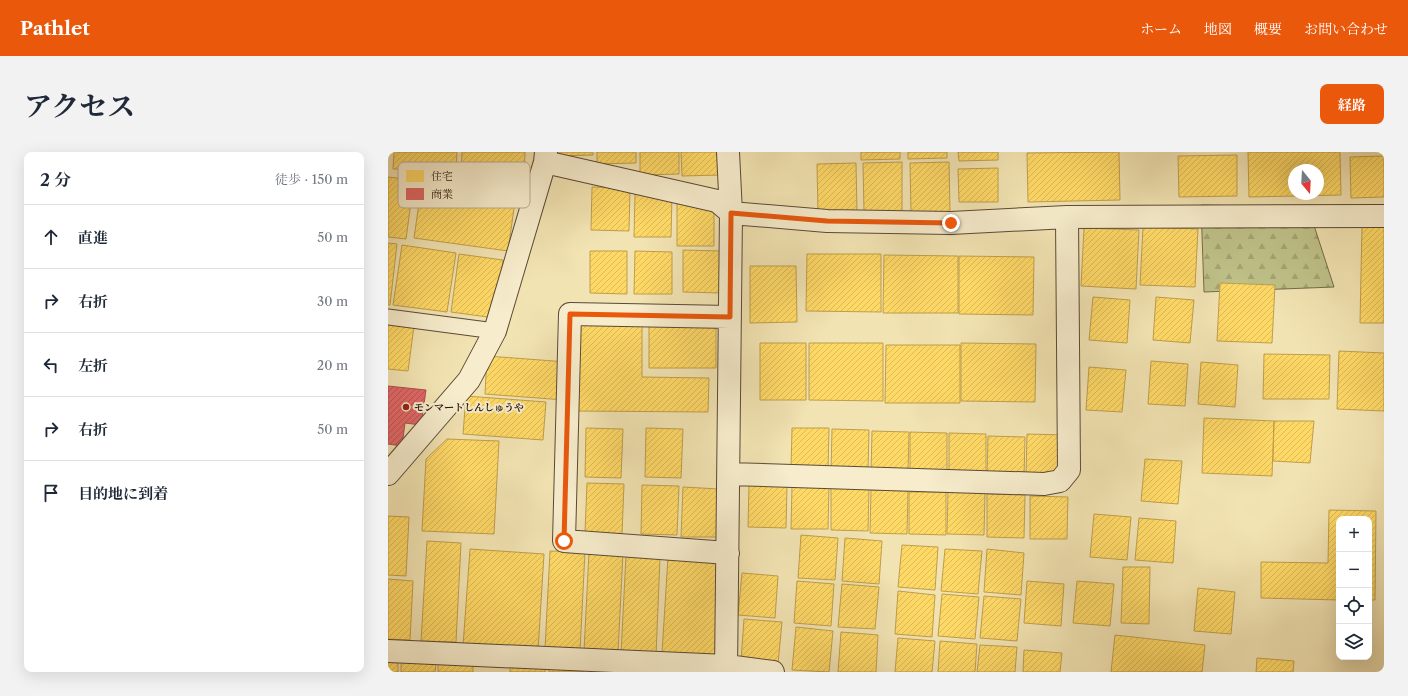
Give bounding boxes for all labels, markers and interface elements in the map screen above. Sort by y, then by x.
text: Pathlet [20,17,90,40]
text: ホーム [1140,20,1182,38]
text: 地図 [1204,20,1232,38]
text: 概要 [1254,20,1282,38]
text: お問い合わせ [1304,20,1388,38]
button: 経路 [1320,84,1384,124]
text: アクセス [24,89,135,123]
legend [398,162,530,208]
north arrow [1288,164,1324,200]
text: 住宅 [431,169,453,183]
text: 2 分 [40,170,71,190]
text: 徒歩 · 150 m [275,171,348,187]
text: 商業 [431,187,453,201]
route end [942,214,960,232]
icon: ahead [40,226,62,248]
text: 直進 [78,228,108,247]
text: 50 m [317,229,348,245]
icon: right [40,290,62,312]
text: 右折 [78,292,108,311]
text: 30 m [317,293,348,309]
icon: left [40,354,62,376]
text: 左折 [78,356,108,375]
text: 20 m [317,357,348,373]
place label: モンマートしんしゅうや [414,401,524,414]
marker: モンマートしんしゅうや [401,402,411,412]
icon: right [40,418,62,440]
text: 右折 [78,420,108,439]
text: 50 m [317,421,348,437]
icon: arrive [40,482,62,504]
text: 目的地に到着 [78,484,168,503]
map controls [1336,516,1372,660]
button: + [1336,516,1372,552]
route start [555,532,573,550]
button: − [1336,552,1372,588]
button: locate [1336,588,1372,624]
button: layers [1336,624,1372,660]

